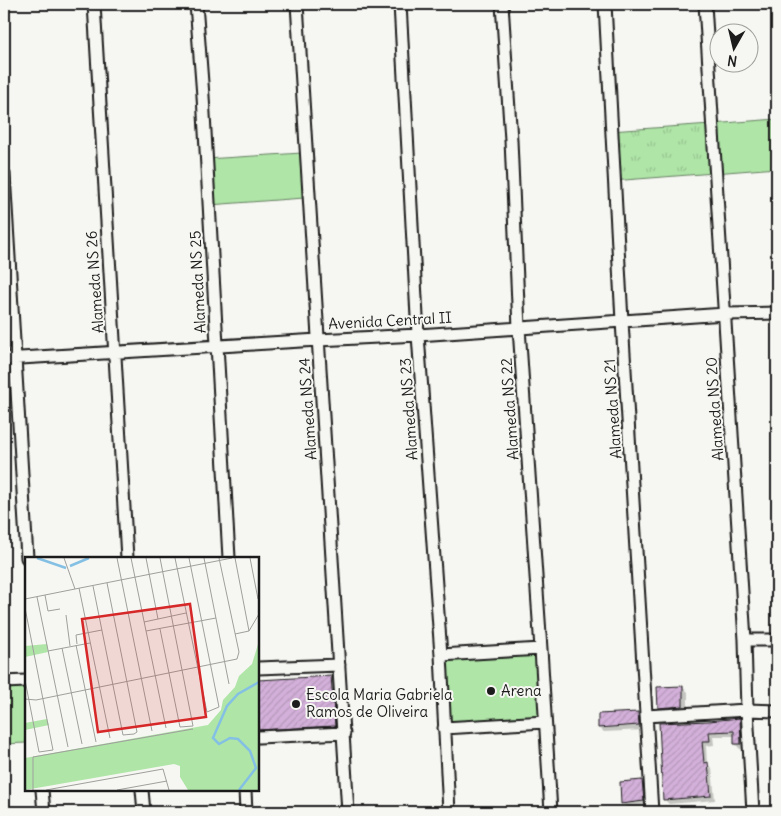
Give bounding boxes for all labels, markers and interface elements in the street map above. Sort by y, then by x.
north arrow [708,22,758,72]
text: N [726,51,738,70]
street label: Alameda NS 26 [81,230,108,334]
street label: Alameda NS 25 [185,230,210,334]
street label: Avenida Central II [328,308,452,333]
street label: Alameda NS 20 [701,356,728,462]
street label: Alameda NS 24 [294,357,321,461]
street label: Alameda NS 23 [395,357,422,461]
street label: Alameda NS 22 [496,357,523,461]
street label: Alameda NS 21 [600,358,625,460]
inset map [25,557,259,791]
place label: Arena [501,681,542,700]
place label: Escola Maria Gabriela Ramos de Oliveira [306,685,453,721]
marker: Arena [485,685,497,697]
marker: Escola Maria Gabriela Ramos de Oliveira [290,698,302,710]

